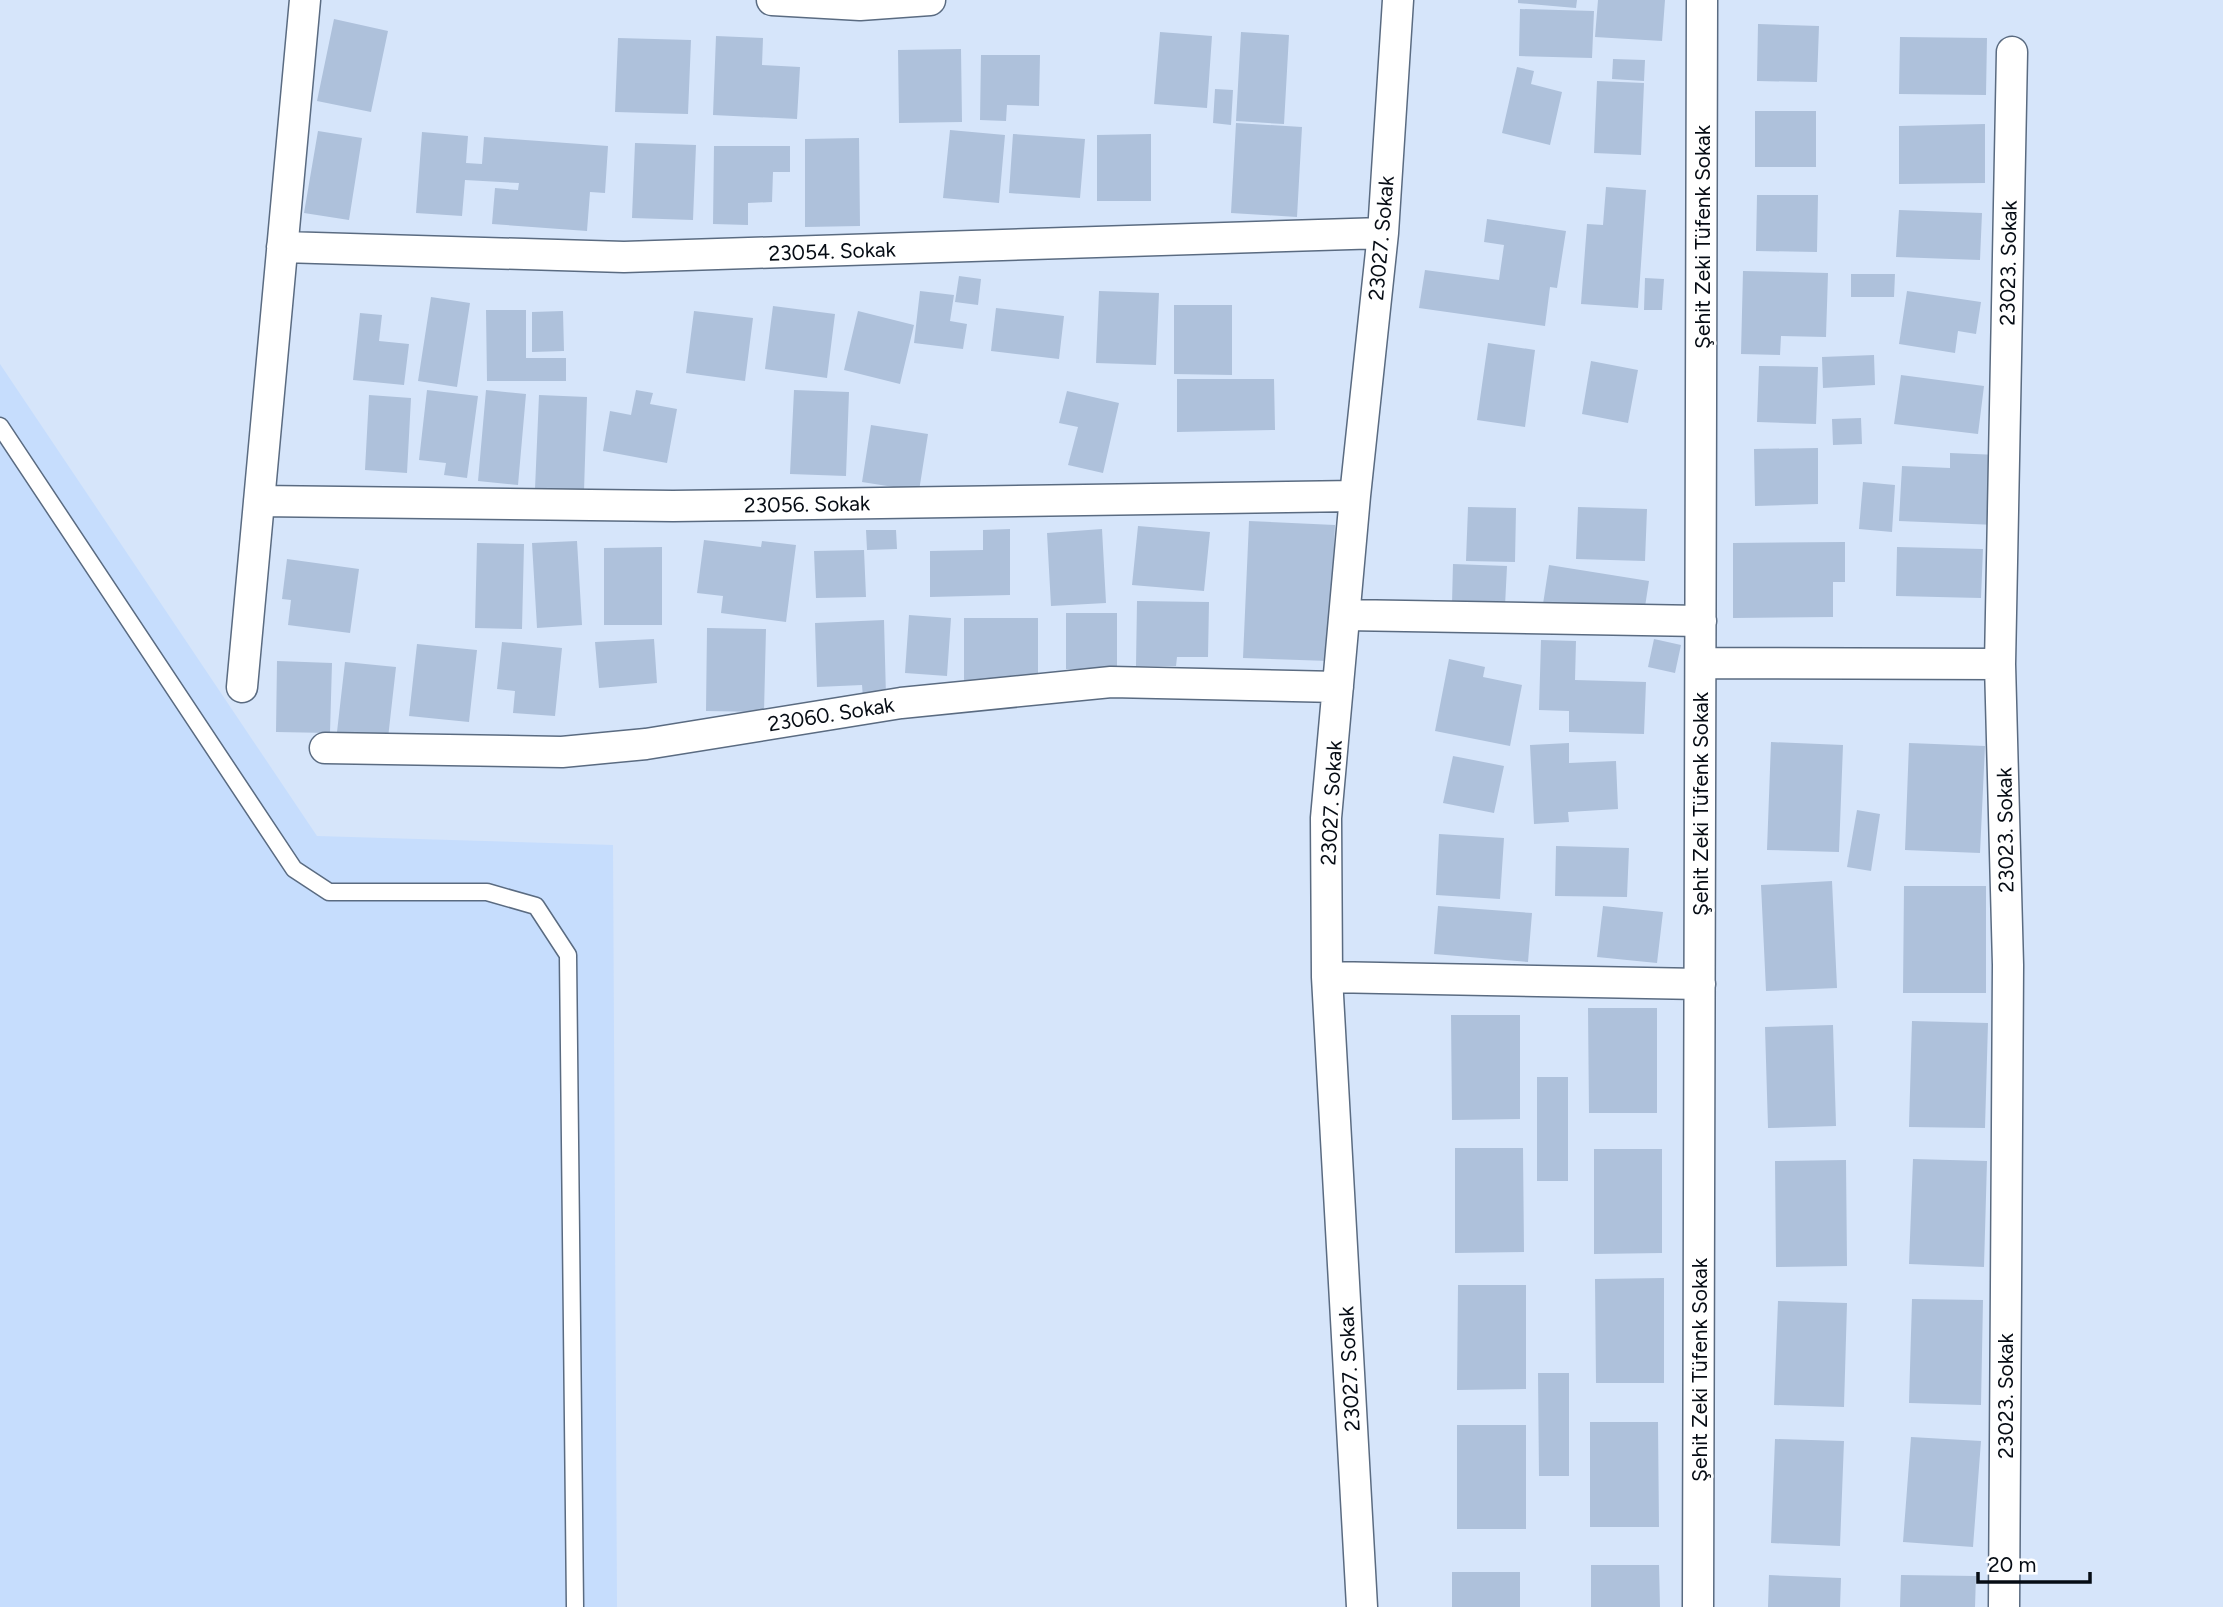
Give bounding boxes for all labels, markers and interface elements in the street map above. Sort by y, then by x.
street label: Şehit Zeki Tüfenk Sokak [1690,124,1715,349]
street label: 23027. Sokak [1363,174,1399,301]
street label: 23023. Sokak [1994,199,2022,326]
street label: 23054. Sokak [768,236,897,266]
street label: 23056. Sokak [744,490,871,518]
street label: Şehit Zeki Tüfenk Sokak [1688,691,1713,916]
street label: 23060. Sokak [766,692,897,736]
street label: 23027. Sokak [1315,739,1347,866]
street label: 23023. Sokak [1991,766,2019,893]
street label: Şehit Zeki Tüfenk Sokak [1687,1257,1712,1482]
street label: 23027. Sokak [1333,1305,1365,1432]
street label: 23023. Sokak [1993,1333,2018,1459]
scale bar [1978,1540,2090,1584]
text: 20 m [1988,1552,2036,1577]

